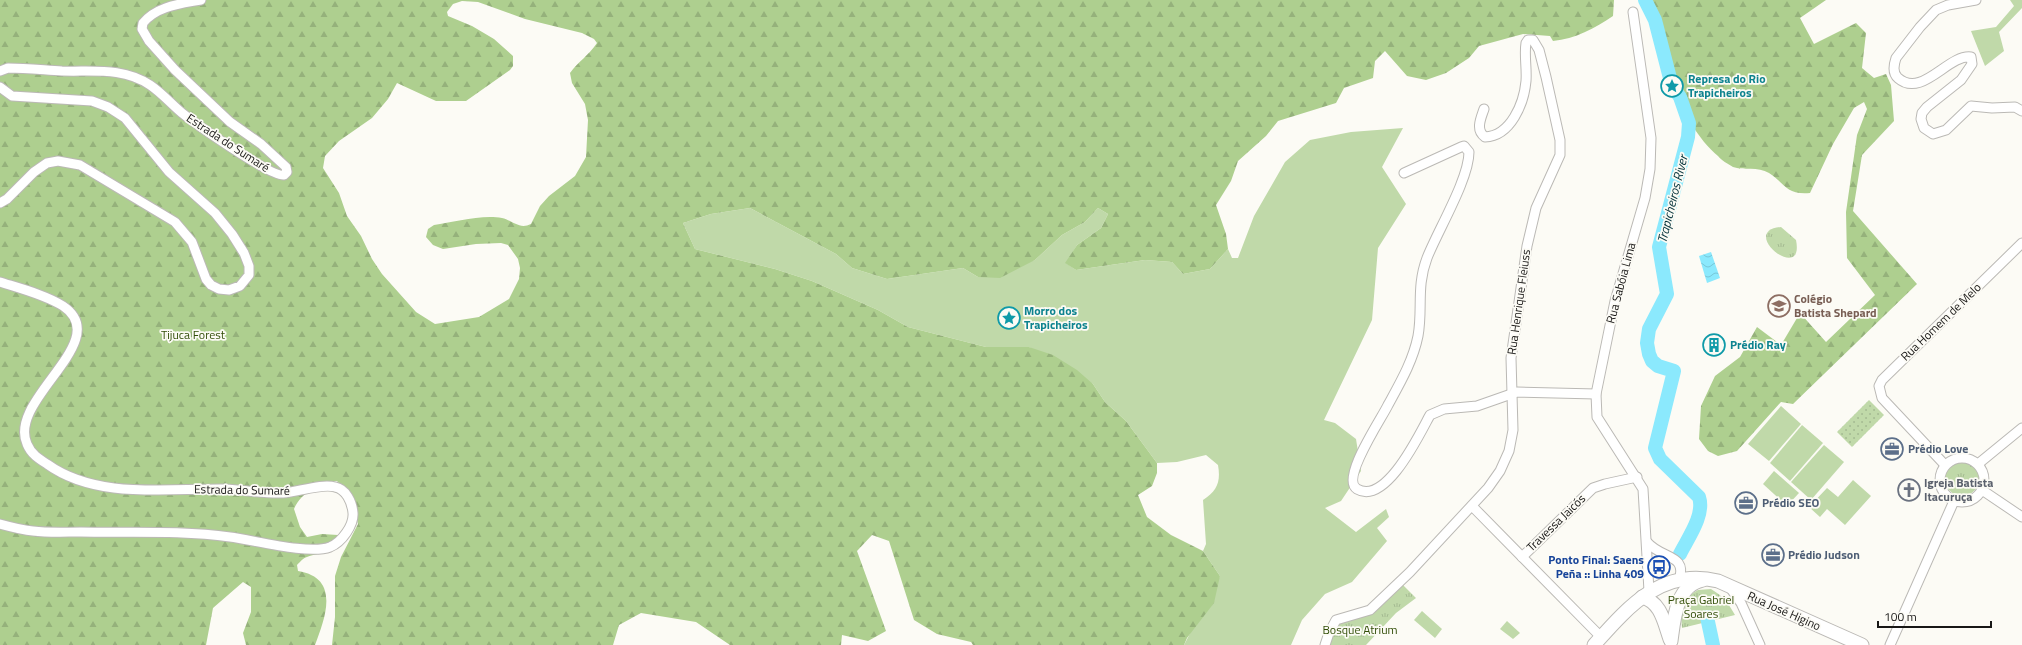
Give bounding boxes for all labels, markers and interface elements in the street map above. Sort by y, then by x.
place label: Represa do Rio Trapicheiros [1688,69,1766,102]
place icon: Represa do Rio Trapicheiros [1659,73,1685,99]
street label: Estrada do Sumaré [183,108,274,177]
water label: Trapicheiros River [1651,151,1693,245]
street label: Rua Sabóia Lima [1601,240,1640,326]
street label: Rua Henrique Fleiuss [1502,248,1535,356]
street label: Rua Homem de Melo [1896,278,1985,365]
place label: Colégio Batista Shepard [1794,289,1877,322]
school or university icon: Colégio Batista Shepard [1766,293,1792,319]
place label: Morro dos Trapicheiros [1024,301,1088,334]
place icon: Morro dos Trapicheiros [996,305,1022,331]
park label: Tijuca Forest [161,325,226,344]
building icon: Prédio Ray [1701,332,1727,358]
place label: Prédio Ray [1730,335,1786,354]
office icon: Prédio Love [1879,436,1905,462]
place label: Prédio Love [1908,439,1968,458]
place label: Igreja Batista Itacuruça [1924,473,1993,506]
church icon: Igreja Batista Itacuruça [1896,477,1922,503]
street label: Estrada do Sumaré [194,479,290,500]
street label: Travessa Jaicós [1522,489,1590,556]
office icon: Prédio SEO [1733,490,1759,516]
place label: Prédio SEO [1762,493,1819,512]
office icon: Prédio Judson [1760,542,1786,568]
place label: Prédio Judson [1788,545,1860,564]
place label: Ponto Final: Saens Peña :: Linha 409 [1548,550,1644,583]
bus stop icon: Ponto Final: Saens Peña :: Linha 409 [1646,554,1672,580]
street label: Rua José Higino [1744,586,1824,635]
park label: Praça Gabriel Soares [1668,590,1734,623]
scale bar [1878,603,1991,629]
text: 100 m [1884,607,1917,626]
park label: Bosque Atrium [1322,620,1398,639]

